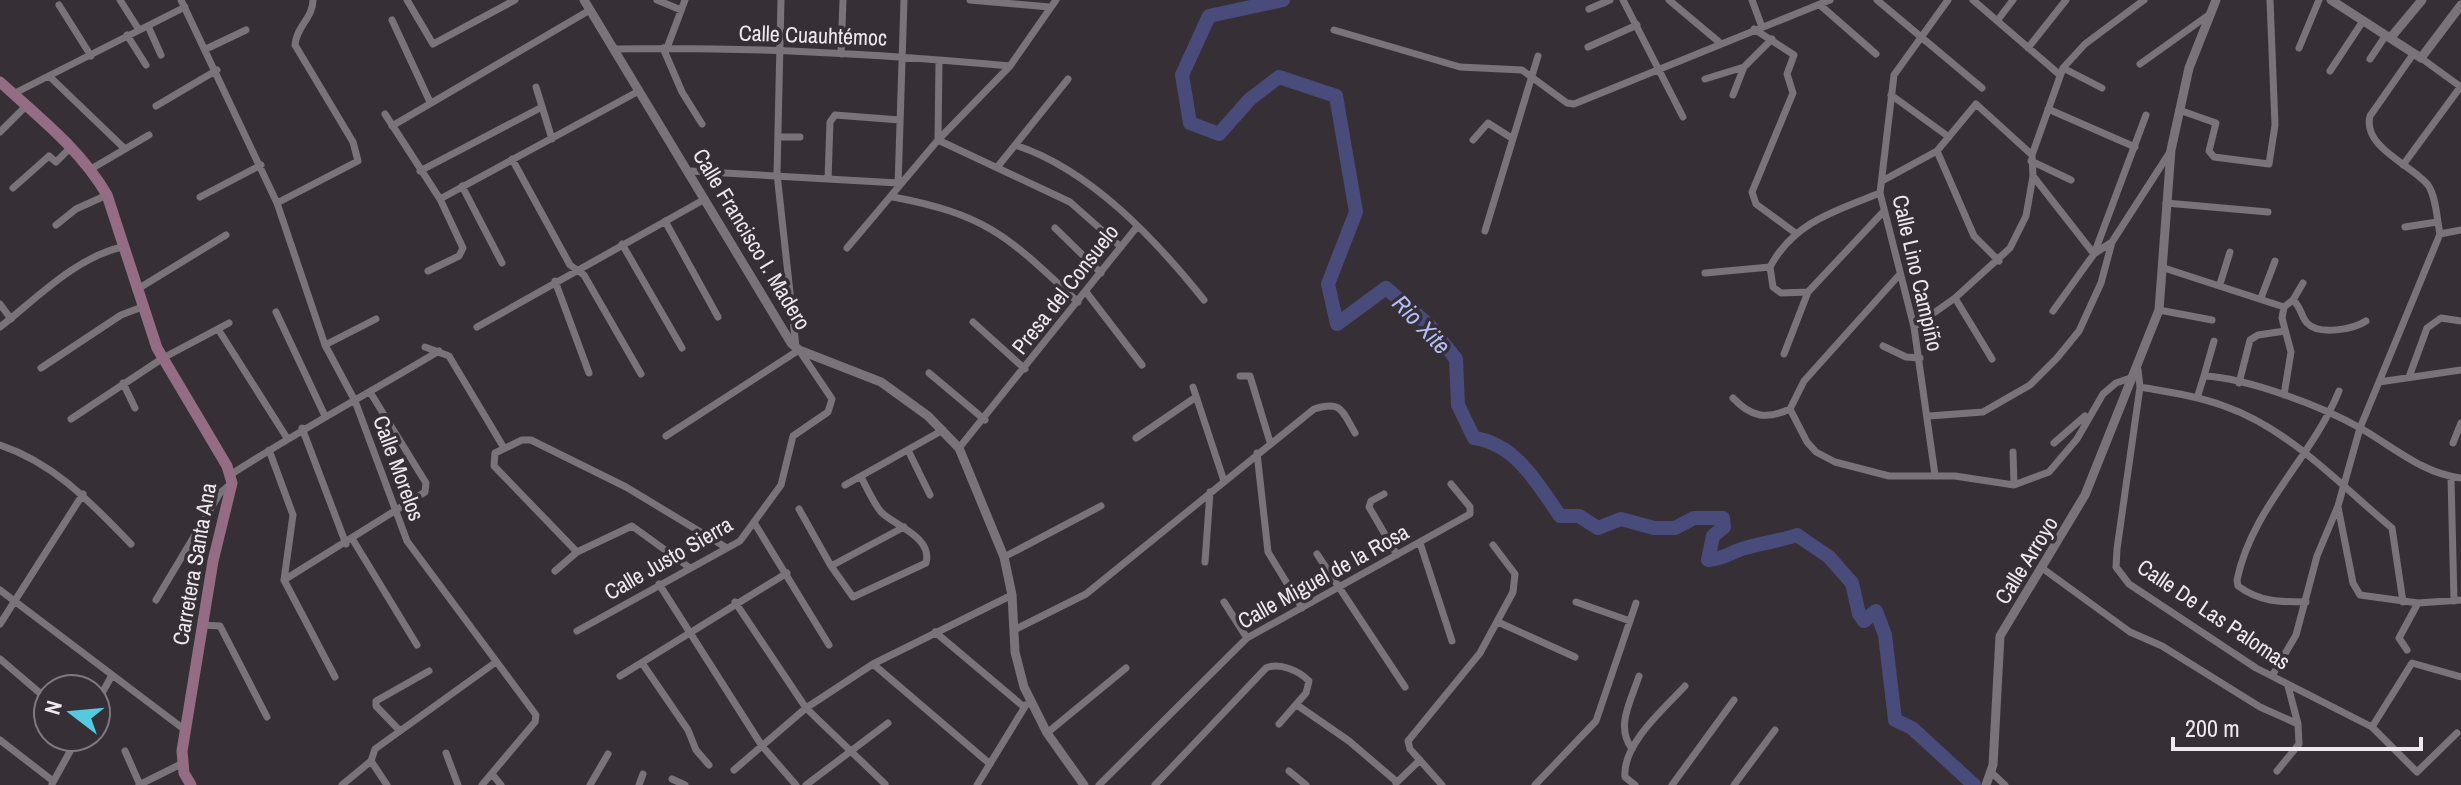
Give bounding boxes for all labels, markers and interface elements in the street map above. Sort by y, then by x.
street label: Calle Cuauhtémoc [738,17,888,53]
street label: Calle Francisco I. Madero [686,143,818,335]
street label: Calle Lino Campiño [1885,192,1951,354]
street label: Presa del Consuelo [1005,218,1125,360]
water label: Rio Xite [1386,287,1458,361]
street label: Calle Morelos [366,411,432,525]
street label: Carretera Santa Ana [165,480,223,648]
street label: Calle Justo Sierra [598,509,738,607]
street label: Calle Arroyo [1987,510,2065,610]
street label: Calle Miguel de la Rosa [1232,516,1414,636]
street label: Calle De Las Palomas [2132,552,2296,676]
north arrow [32,673,112,753]
text: N [37,697,69,718]
scale bar [2173,701,2421,751]
text: 200 m [2185,712,2240,744]

